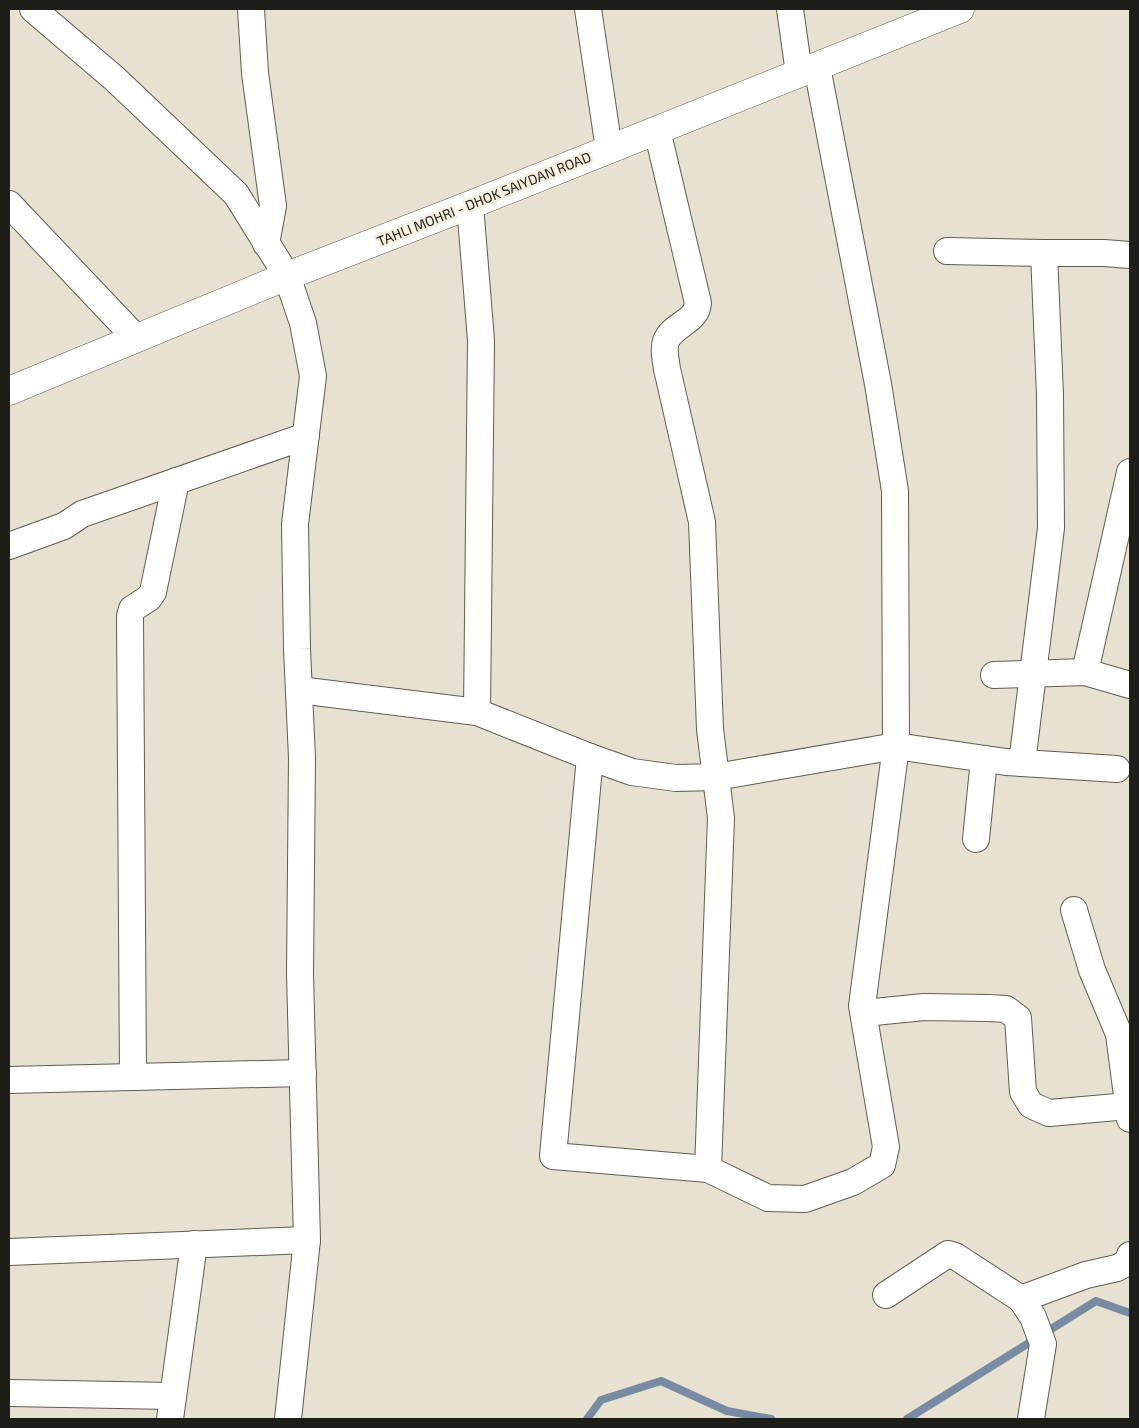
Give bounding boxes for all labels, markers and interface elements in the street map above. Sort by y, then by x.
street label: TAHLI MOHRI - DHOK SAIYDAN ROAD [374,148,593,249]

